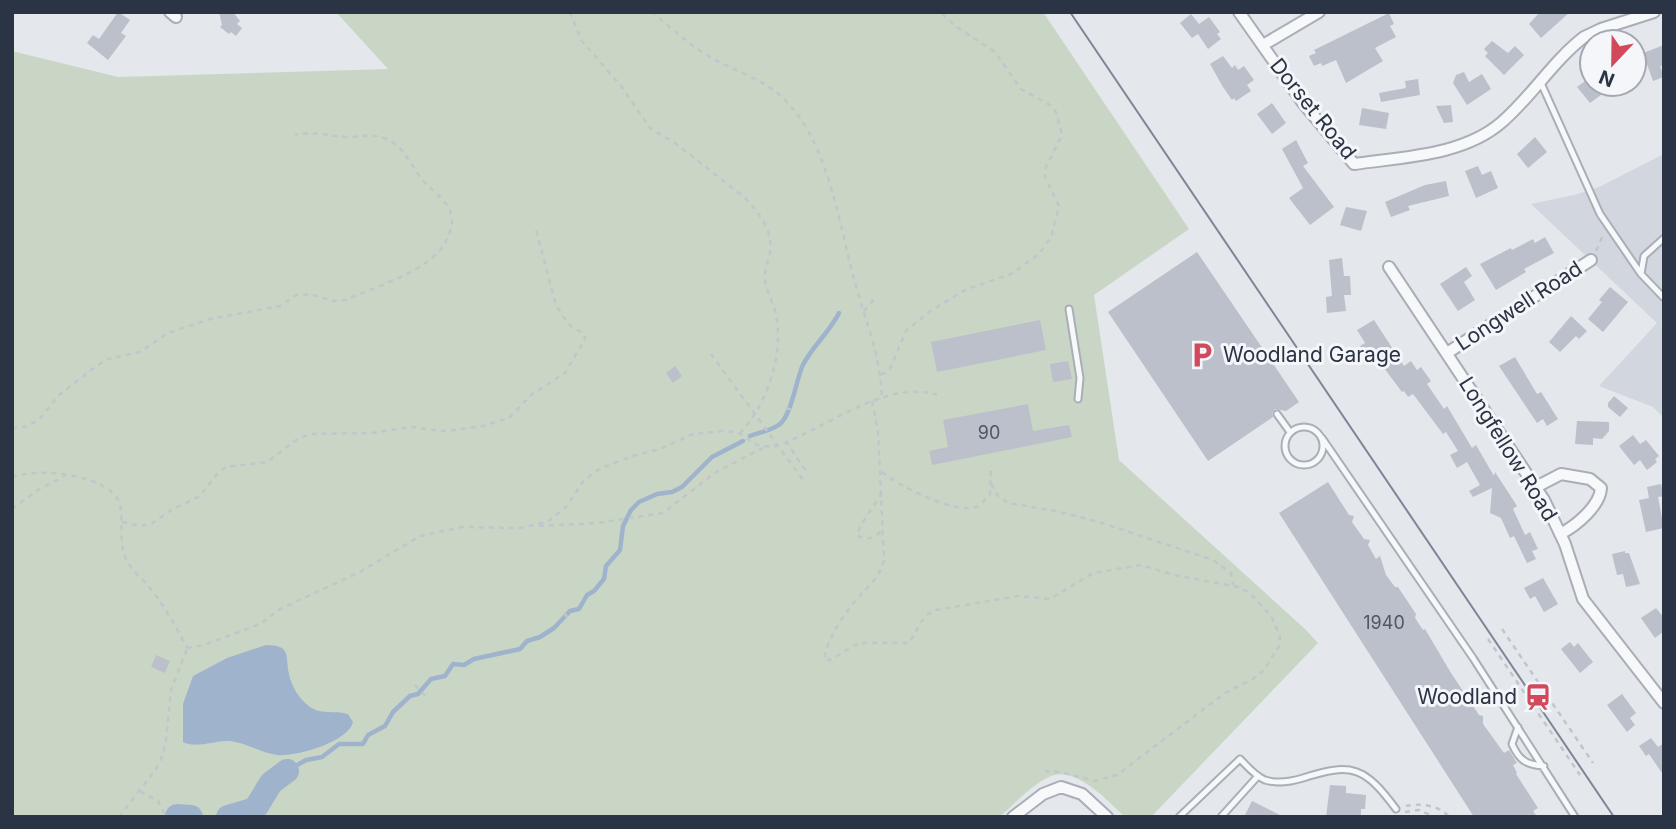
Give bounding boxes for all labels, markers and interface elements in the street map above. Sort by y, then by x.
north arrow [1578,28,1648,98]
street label: Dorset Road [1265,53,1362,164]
text: N [1596,65,1618,92]
street label: Longwell Road [1451,255,1587,356]
parking icon: Woodland Garage [1187,340,1217,370]
place label: Woodland Garage [1223,342,1401,367]
street label: Longfellow Road [1454,372,1563,525]
house number: 90 [978,422,1000,443]
house number: 1940 [1363,612,1405,633]
station icon: Woodland [1523,682,1553,712]
place label: Woodland [1417,684,1517,709]

